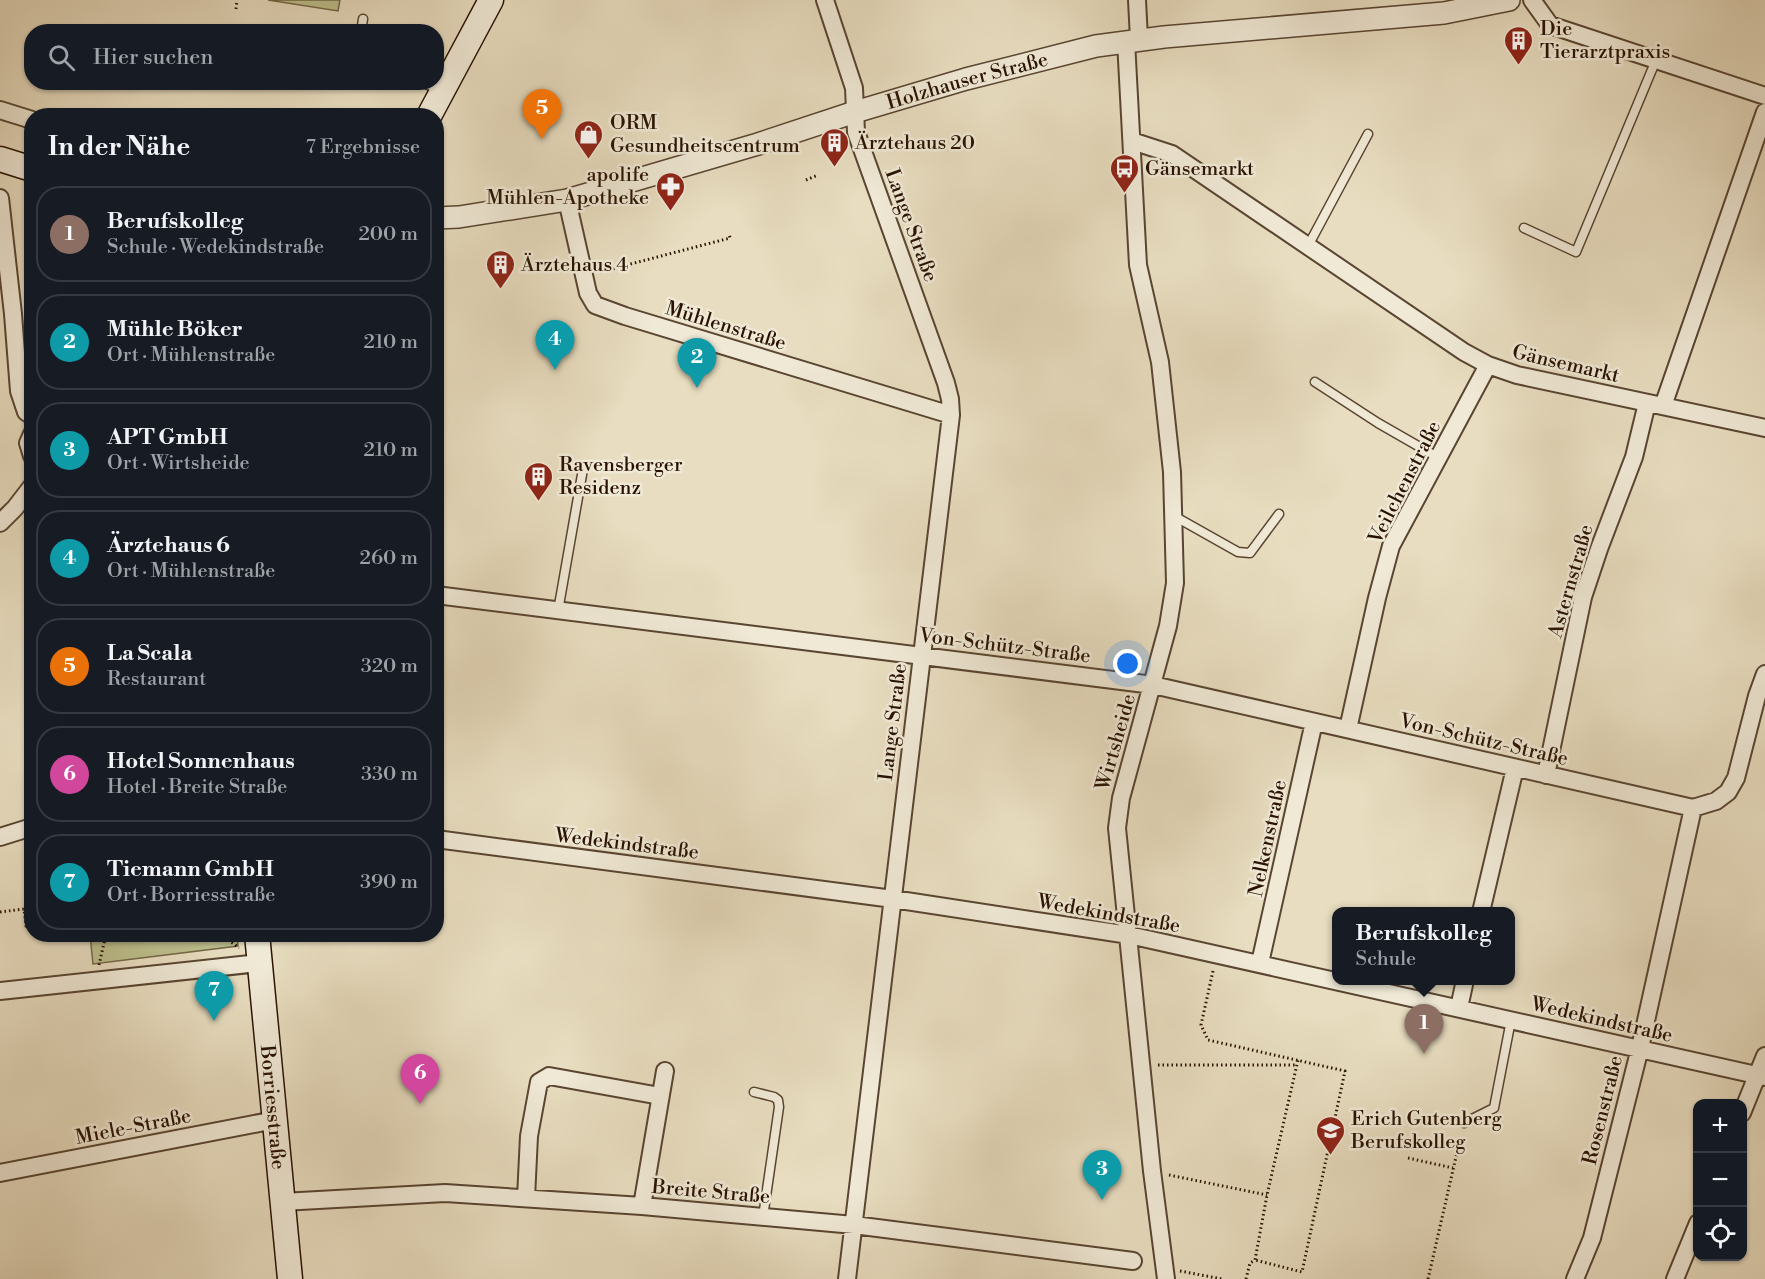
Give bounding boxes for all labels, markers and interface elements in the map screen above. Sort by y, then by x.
place label: Die Tierarztpraxis [1540,17,1670,65]
search box [24,24,444,90]
building icon: Die Tierarztpraxis [1503,24,1535,66]
icon: search [45,41,78,74]
text: Hier suchen [93,44,213,71]
street label: Holzhauser Straße [884,48,1051,116]
pin: 5 [522,90,562,139]
place label: ORM Gesundheitscentrum [610,111,800,159]
shop icon: ORM Gesundheitscentrum [573,118,605,160]
building icon: Ärztehaus 20 [818,126,850,168]
place label: Ärztehaus 20 [854,130,975,156]
text: In der Nähe [48,131,190,163]
text: 7 Ergebnisse [306,135,420,160]
bus stop icon: Gänsemarkt [1108,152,1140,194]
place label: Gänsemarkt [1145,157,1254,182]
place label: apolife Mühlen-Apotheke [486,163,649,211]
street label: Lange Straße [879,166,943,285]
pharmacy icon: apolife Mühlen-Apotheke [654,170,686,212]
text: Berufskolleg [107,208,243,235]
text: 1 [65,222,74,247]
text: 200 m [358,222,418,247]
text: Schule · Wedekindstraße [107,235,324,260]
building icon: Ärztehaus 4 [484,248,516,290]
place label: Ärztehaus 4 [520,252,628,278]
street label: Mühlenstraße [662,296,789,357]
text: Mühle Böker [107,316,243,343]
pin: 4 [536,320,574,370]
text: 2 [63,330,76,355]
text: 210 m [363,330,418,355]
pin: 2 [678,338,716,388]
street label: Gänsemarkt [1510,340,1622,389]
text: Ort · Mühlenstraße [107,343,275,368]
street label: Veilchenstraße [1363,417,1447,549]
text: APT GmbH [107,424,228,451]
text: 3 [63,438,76,463]
text: 210 m [363,438,418,463]
text: Ort · Wirtsheide [107,451,250,476]
place label: Ravensberger Residenz [559,453,683,501]
building icon: Ravensberger Residenz [522,460,554,502]
street label: Asternstraße [1543,522,1600,642]
text: Ärztehaus 6 [107,532,230,559]
text: 4 [63,546,76,571]
text: 260 m [360,546,418,571]
text: Ort · Mühlenstraße [107,559,275,584]
street label: Von-Schütz-Straße [917,623,1092,669]
text: La Scala [107,640,192,667]
your location [1113,649,1142,678]
text: 5 [63,654,76,679]
text: 320 m [361,654,418,679]
street label: Lange Straße [874,662,913,782]
text: Restaurant [107,667,206,692]
street label: Wirtsheide [1090,691,1142,794]
street label: Von-Schütz-Straße [1396,709,1570,772]
text: Hotel Sonnenhaus [107,748,295,775]
text: 6 [63,762,76,787]
text: 330 m [361,762,418,787]
text: Hotel · Breite Straße [107,775,287,800]
street label: Nelkenstraße [1244,778,1293,899]
street label: Wedekindstraße [552,823,700,866]
text: Tiemann GmbH [107,856,274,883]
text: 7 [64,870,75,895]
text: 390 m [360,870,418,895]
text: Ort · Borriesstraße [107,883,275,908]
street label: Wedekindstraße [1034,889,1182,939]
popup [1332,907,1515,985]
text: Berufskolleg [1355,920,1492,947]
text: Schule [1355,947,1416,972]
pin: 7 [194,972,234,1021]
street label: Wedekindstraße [1527,992,1675,1049]
pin: 1 [1404,1004,1444,1054]
street label: Borriesstraße [254,1043,290,1171]
street label: Rosenstraße [1578,1053,1629,1168]
pin: 6 [400,1054,440,1104]
map controls [1693,1099,1747,1261]
button: + [1693,1099,1747,1153]
street label: Miele-Straße [73,1104,193,1151]
place label: Erich Gutenberg Berufskolleg [1350,1107,1502,1155]
school or university icon: Erich Gutenberg Berufskolleg [1314,1114,1346,1156]
pin: 3 [1082,1150,1122,1200]
button: − [1693,1153,1747,1207]
street label: Breite Straße [650,1175,771,1210]
button: locate [1693,1207,1747,1261]

